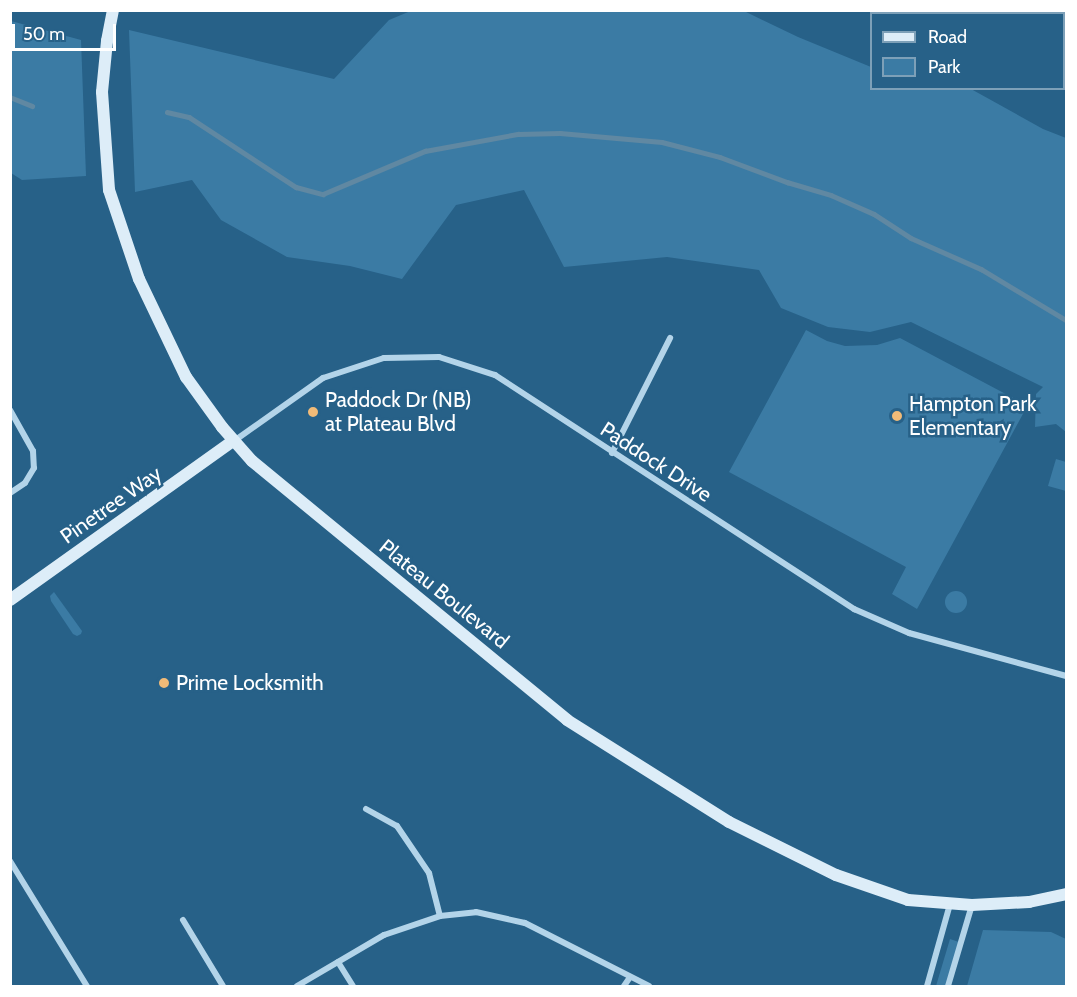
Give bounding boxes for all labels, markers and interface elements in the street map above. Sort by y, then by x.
scale bar [15,12,118,50]
legend [870,12,1065,90]
text: 50 m [23,23,65,45]
text: Road [928,26,967,48]
text: Park [928,56,960,78]
place label: Paddock Dr (NB) at Plateau Blvd [325,387,471,437]
place label: Hampton Park Elementary [909,391,1037,441]
marker: Paddock Dr (NB) at Plateau Blvd [306,405,320,419]
marker: Hampton Park Elementary [890,409,904,423]
street label: Paddock Drive [596,417,716,507]
street label: Pinetree Way [56,461,166,549]
street label: Plateau Boulevard [374,534,514,654]
place label: Prime Locksmith [176,670,324,696]
marker: Prime Locksmith [157,676,171,690]

